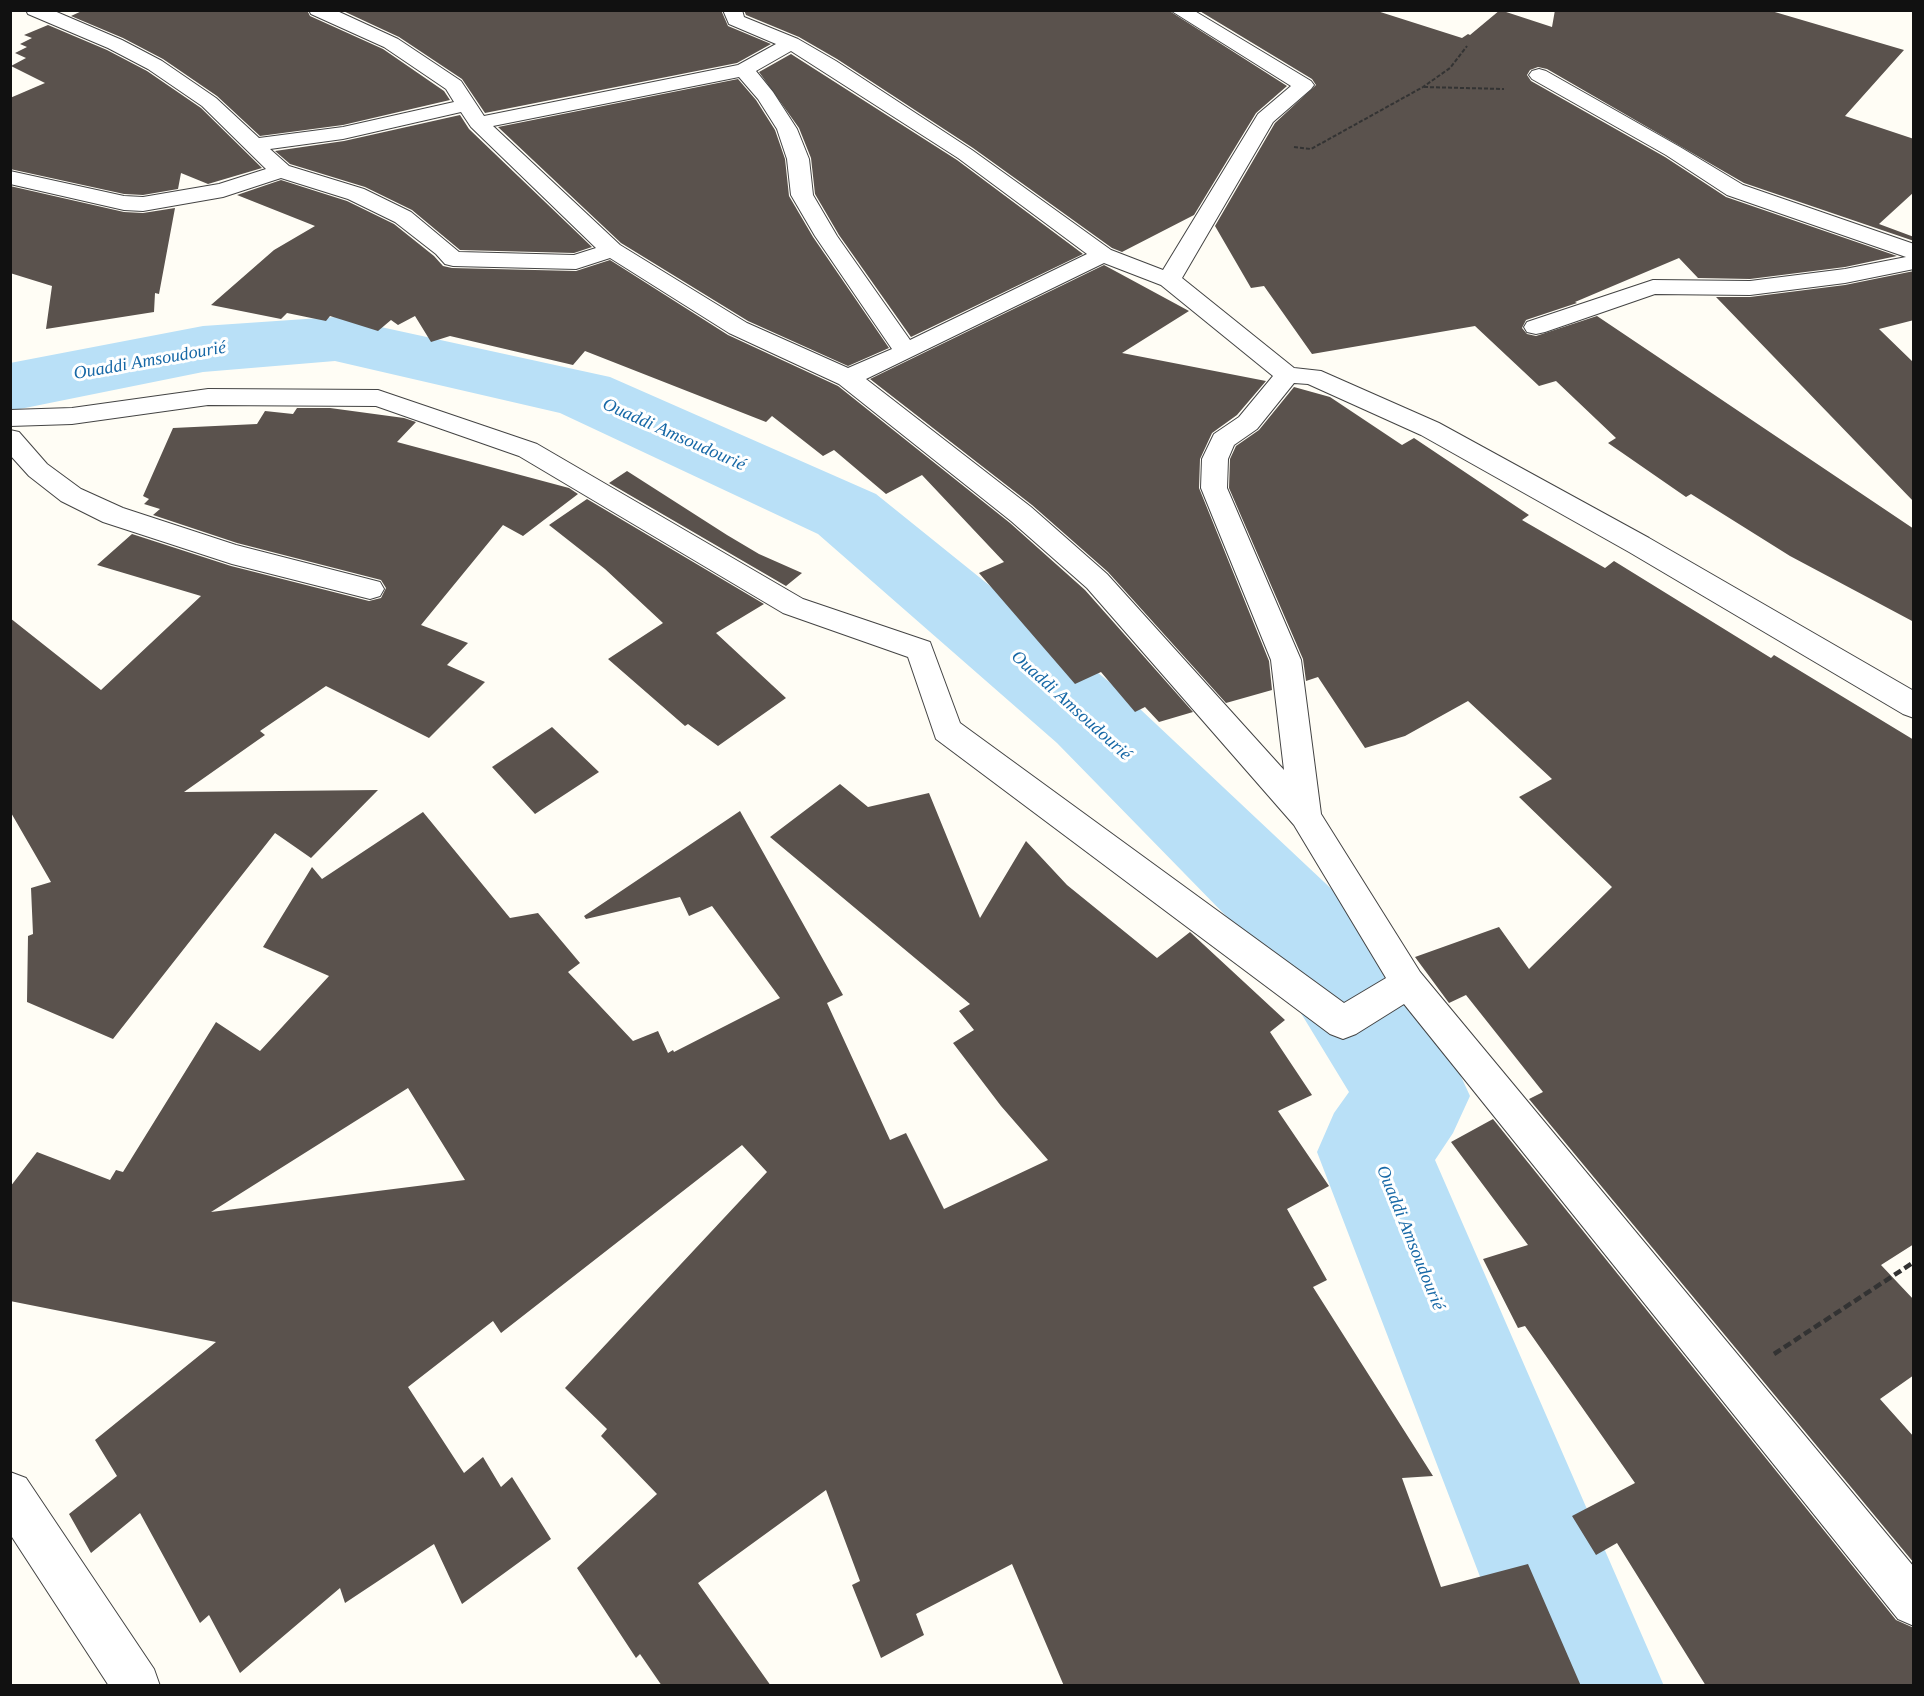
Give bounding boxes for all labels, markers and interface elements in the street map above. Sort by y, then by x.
water label: Ouaddi Amsoudourié [72,337,228,385]
water label: Ouaddi Amsoudourié [599,394,749,476]
water label: Ouaddi Amsoudourié [1006,646,1136,766]
water label: Ouaddi Amsoudourié [1371,1162,1449,1314]

